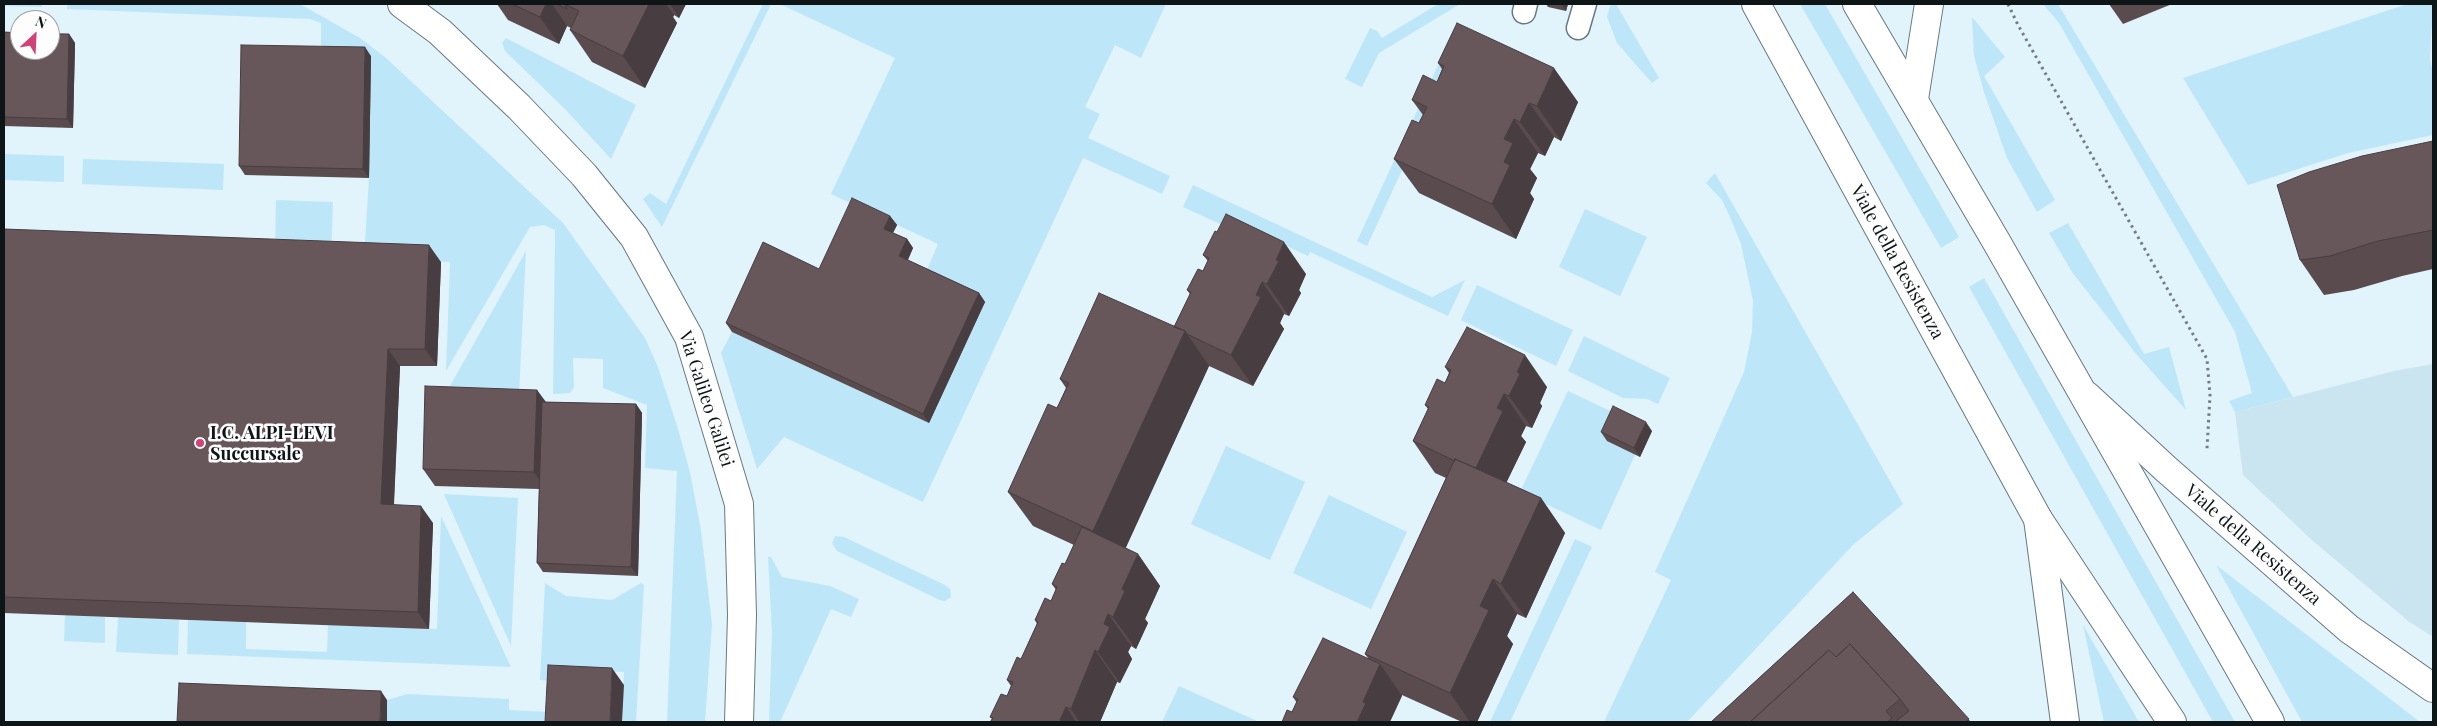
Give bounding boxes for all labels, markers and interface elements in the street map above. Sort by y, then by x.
north arrow [10,10,60,60]
text: N [33,11,50,33]
street label: Viale della Resistenza [1846,181,1948,343]
street label: Via Galileo Galilei [674,329,738,469]
place label: I.C. ALPI-LEVI Succursale [210,422,333,464]
marker: I.C. ALPI-LEVI Succursale [194,437,206,449]
street label: Viale della Resistenza [2181,480,2325,610]

